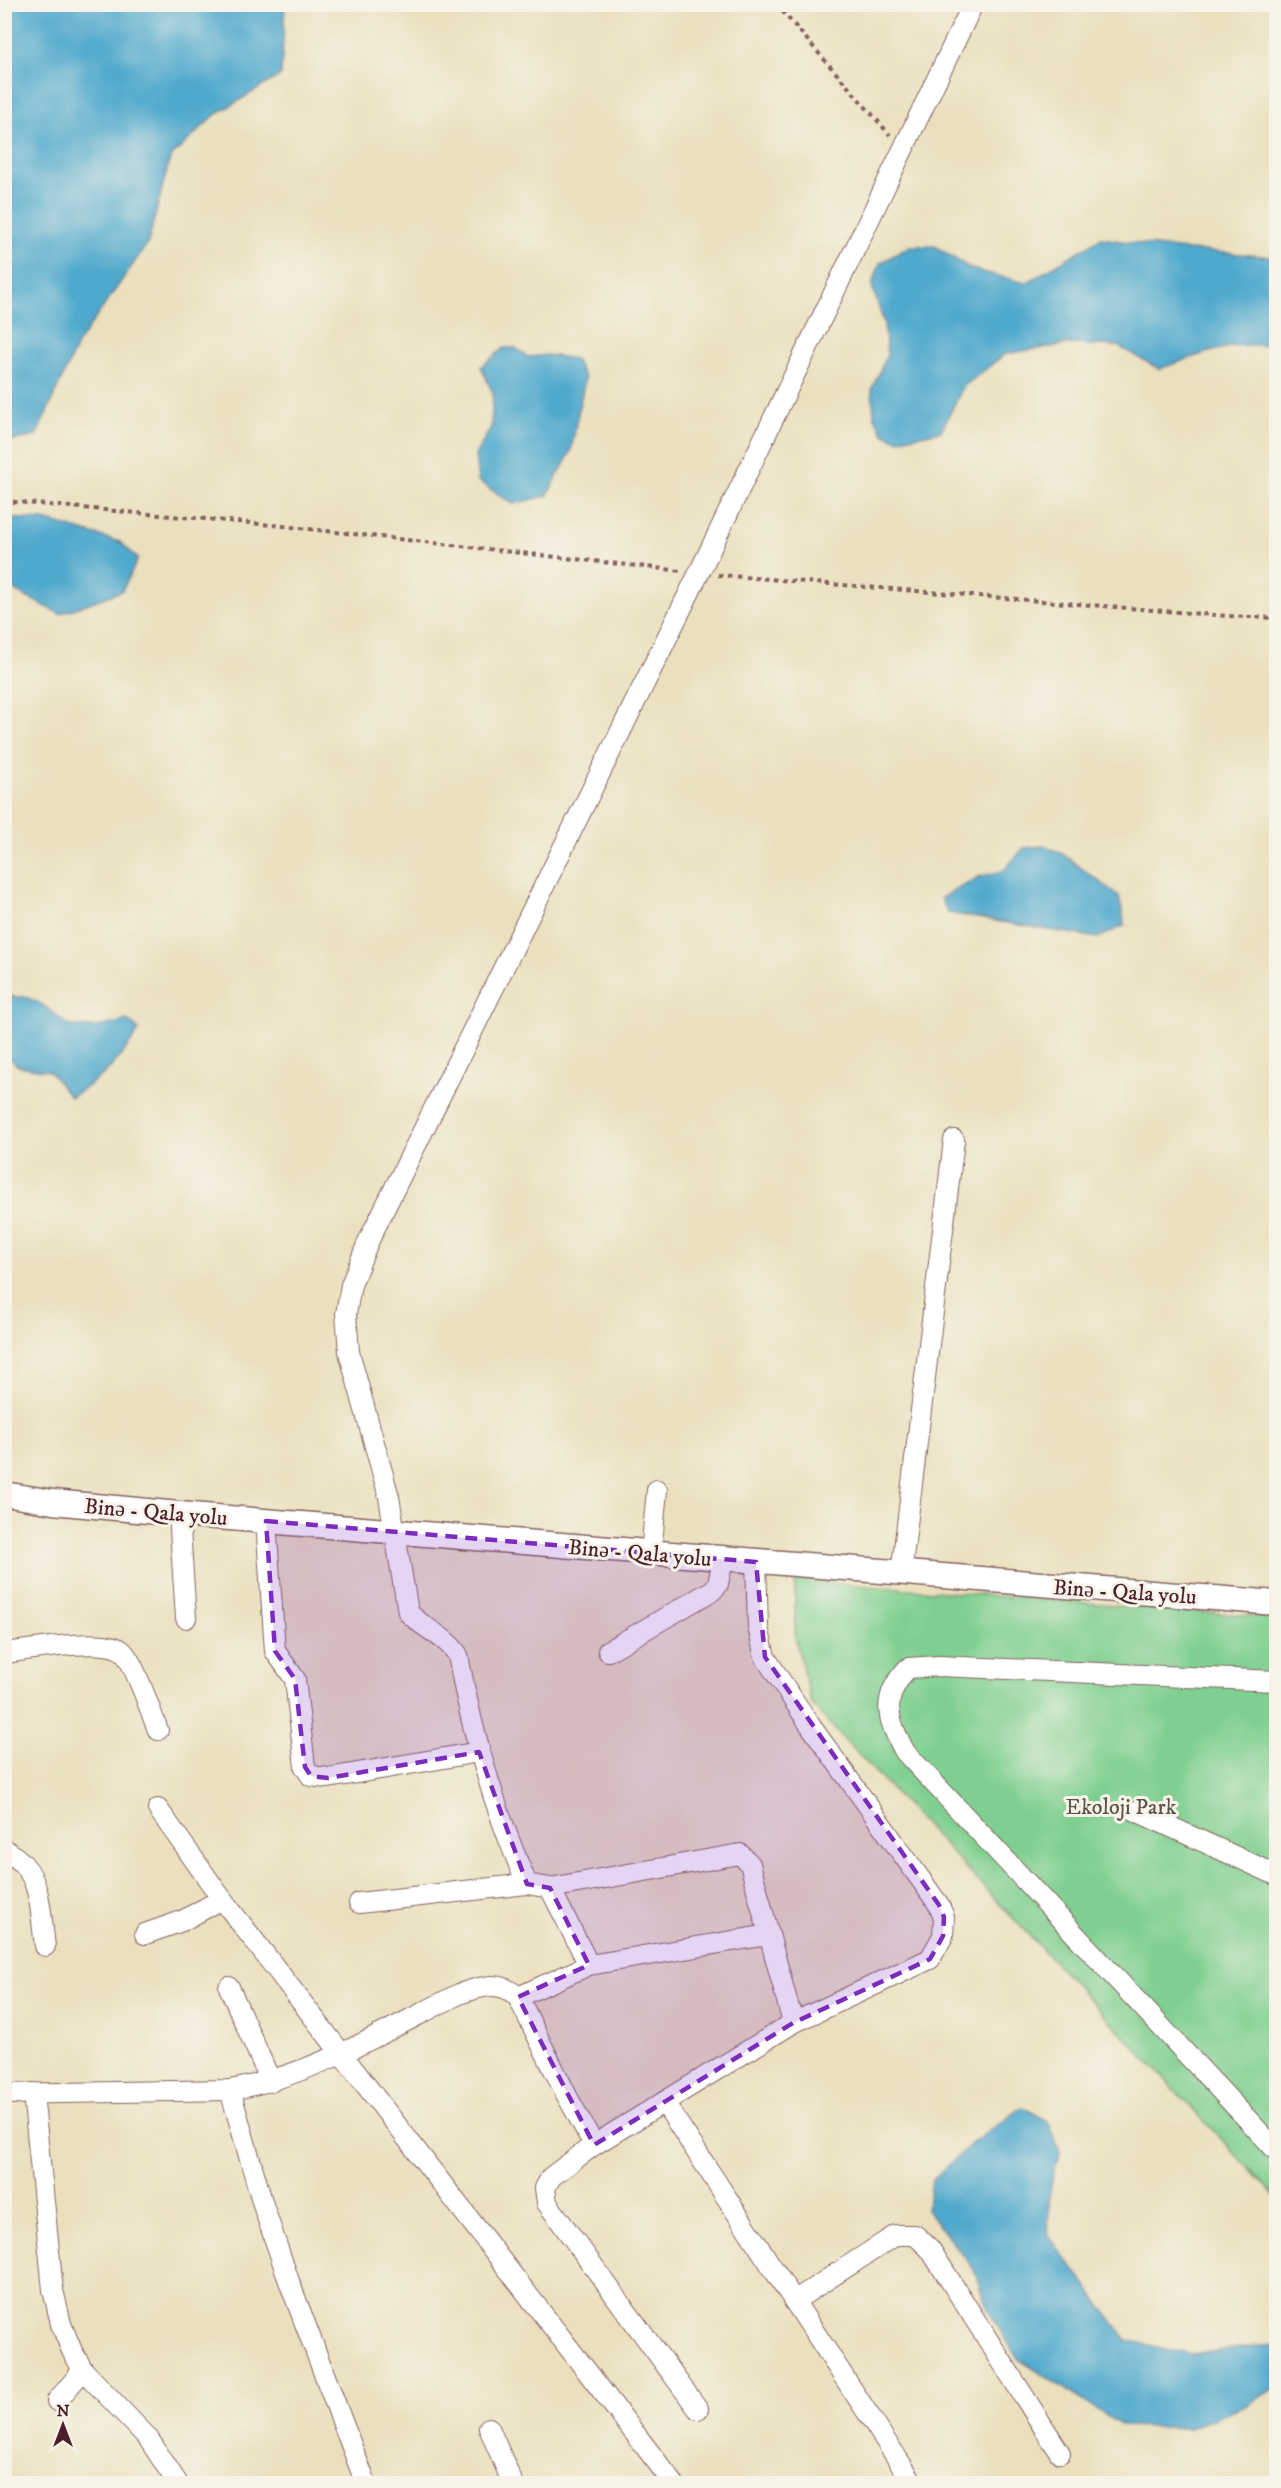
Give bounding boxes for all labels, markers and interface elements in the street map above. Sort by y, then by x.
street label: Binə - Qala yolu [83,1493,229,1532]
street label: Binə - Qala yolu [567,1534,713,1573]
street label: Binə - Qala yolu [1052,1574,1197,1611]
park label: Ekoloji Park [1066,1794,1177,1821]
north arrow [33,2395,93,2455]
text: N [56,2401,70,2421]

